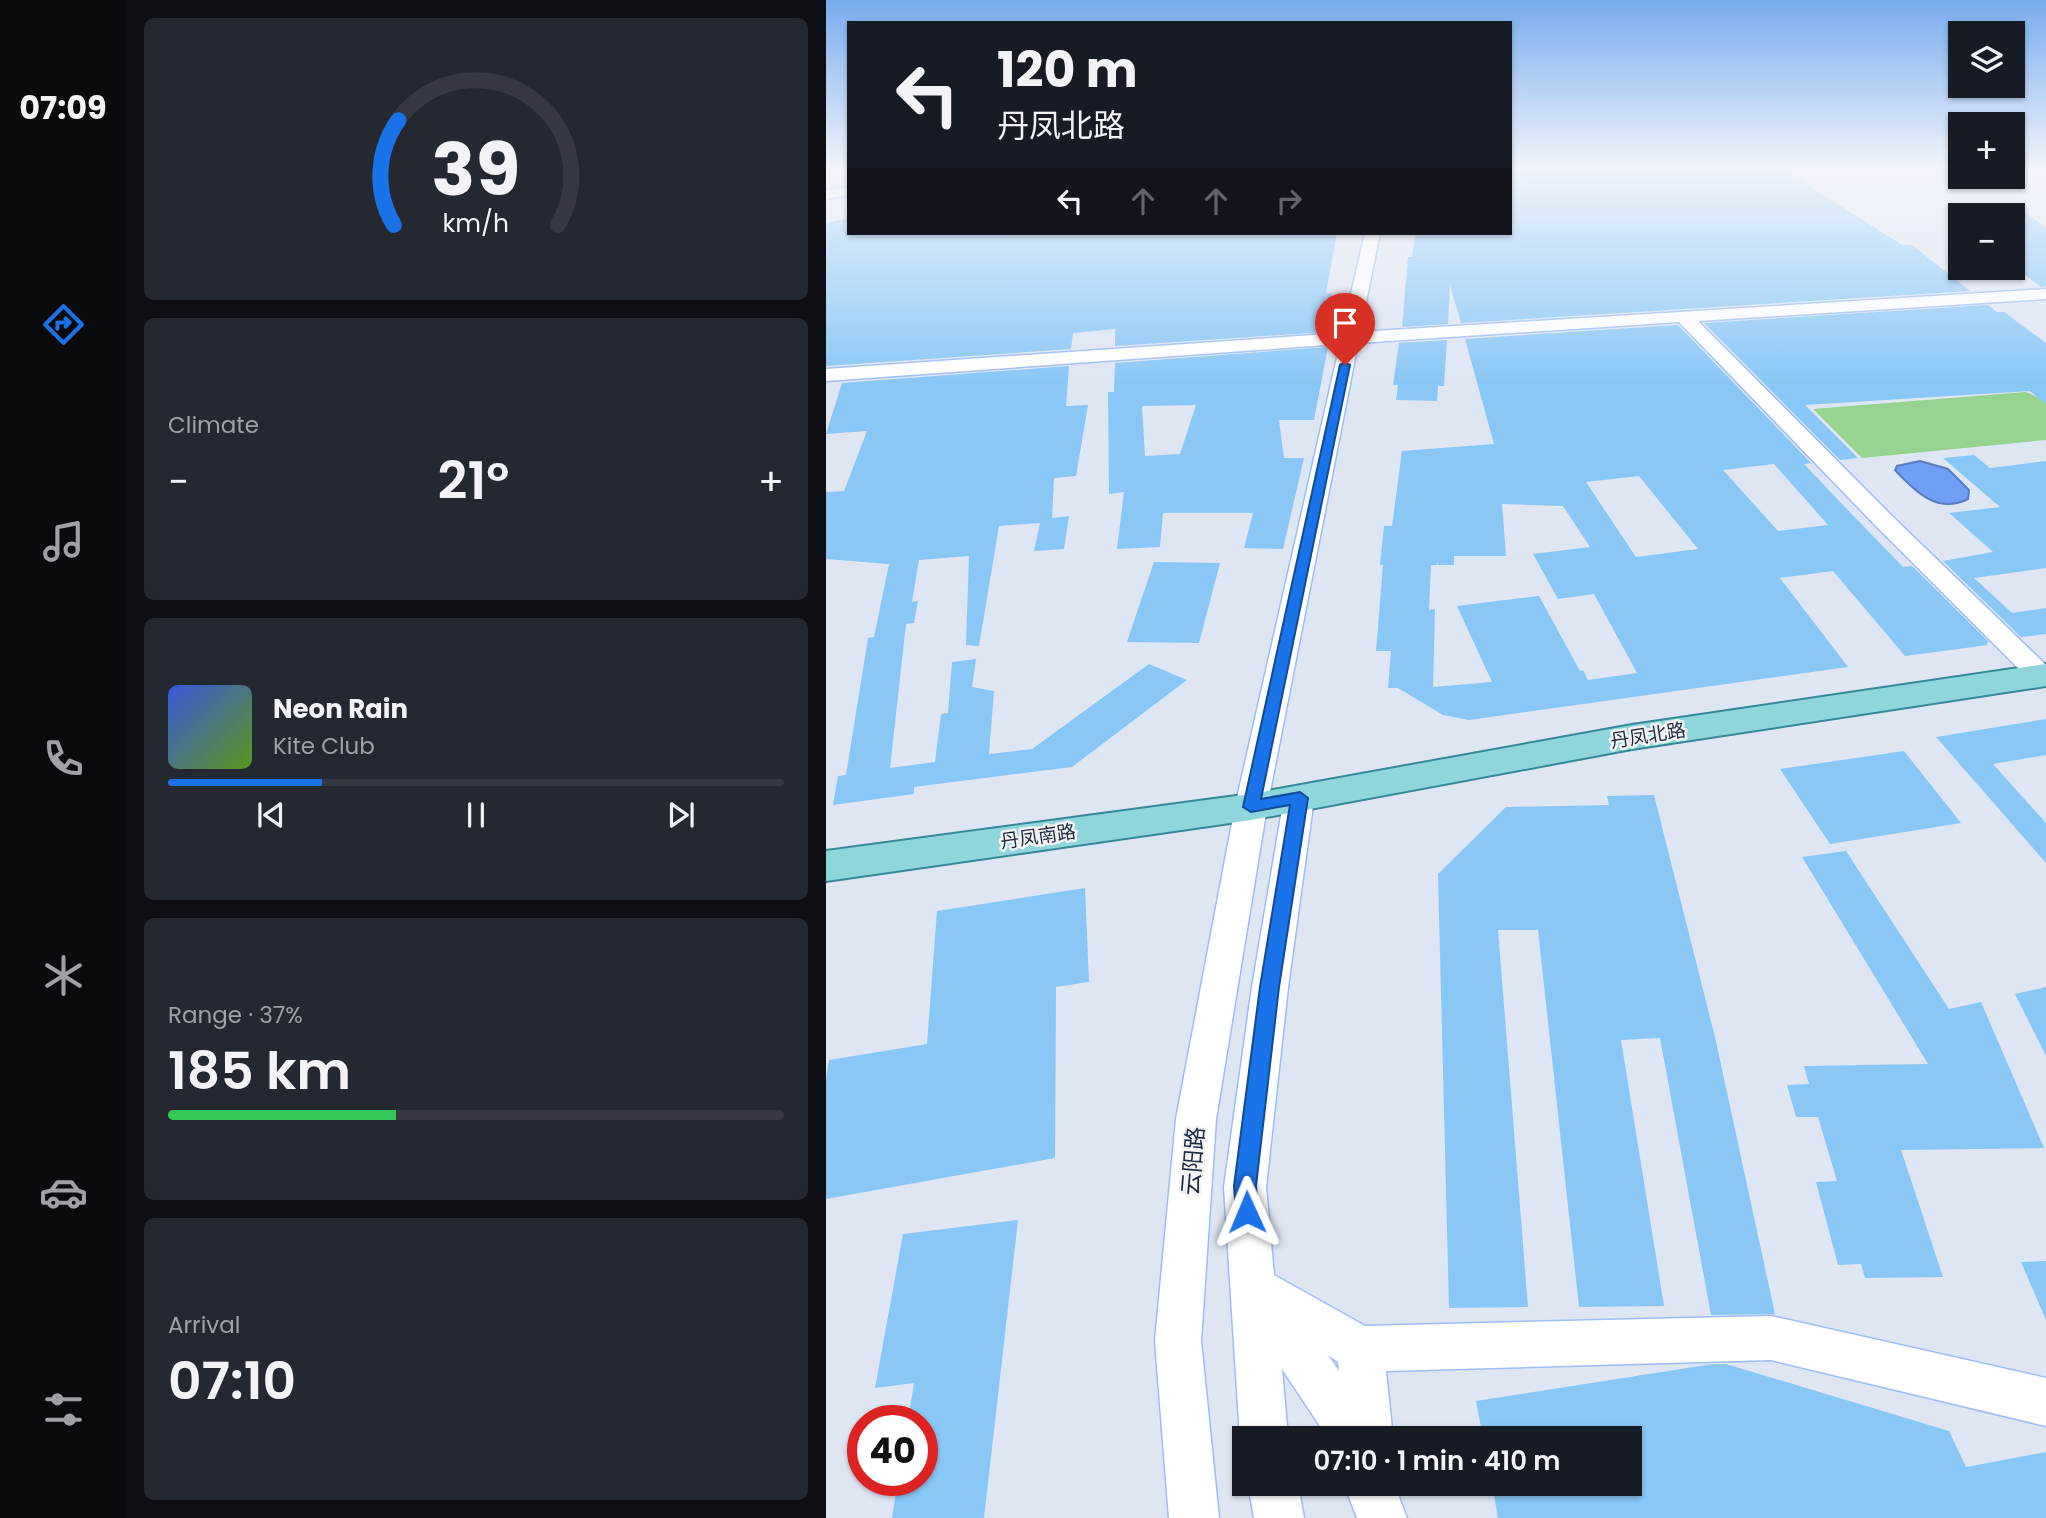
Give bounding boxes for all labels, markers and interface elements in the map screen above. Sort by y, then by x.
map controls [1948,21,2025,280]
button: layers [1948,21,2025,98]
text: 120 m [997,36,1138,104]
icon: left [882,49,973,140]
text: 07:09 [19,85,107,130]
text: 丹凤北路 [997,103,1125,148]
button: + [1948,112,2025,189]
text: 39 [432,119,520,220]
icon: left [1051,182,1089,220]
icon: ahead [1124,182,1162,220]
icon: ahead [1197,182,1235,220]
icon: right [1270,182,1308,220]
button: − [1948,203,2025,280]
text: km/h [443,206,509,241]
pin [1315,293,1375,365]
icon: directions [39,300,88,349]
icon: arrive [1326,304,1364,342]
text: Climate [168,409,259,441]
text: 21° [438,444,509,517]
text: − [168,455,189,508]
text: + [758,455,784,508]
icon: music [39,517,88,566]
text: Neon Rain [273,691,408,727]
street label: 丹凤北路 [1608,716,1688,755]
text: Kite Club [273,730,375,762]
icon: phone [39,734,88,783]
icon: previous [252,796,290,834]
icon: pause [457,796,495,834]
icon: next [662,796,700,834]
street label: 丹凤南路 [999,818,1078,855]
icon: climate [39,951,88,1000]
text: Range · 37% [168,999,303,1031]
text: 185 km [168,1034,351,1107]
street label: 云阳路 [1174,1125,1212,1197]
icon: car [39,1168,88,1217]
position arrow [1210,1175,1284,1249]
text: Arrival [168,1309,240,1341]
text: 07:10 [168,1344,296,1417]
icon: filters [39,1385,88,1434]
speed limit sign: 40 [847,1405,938,1496]
text: 07:10 · 1 min · 410 m [1314,1443,1560,1479]

